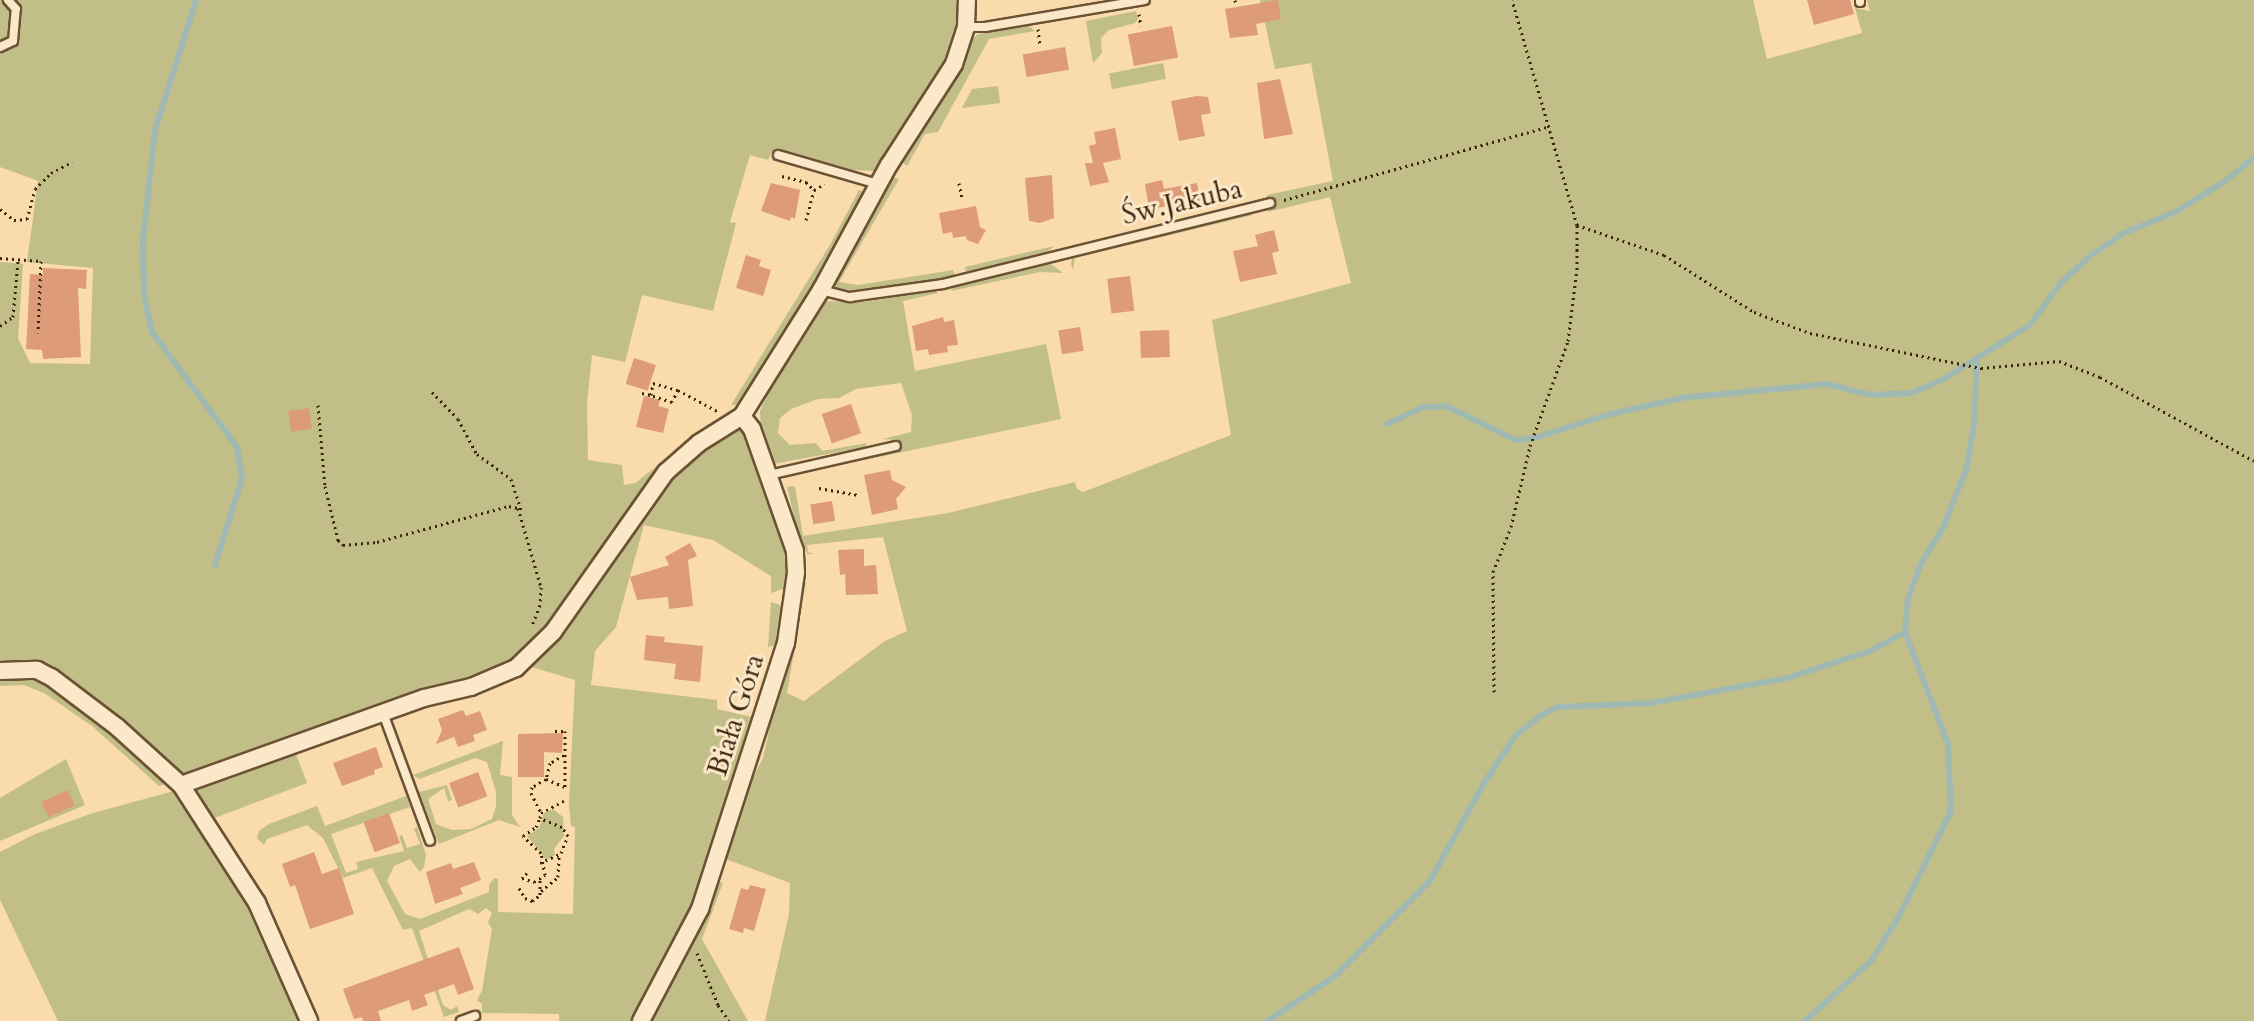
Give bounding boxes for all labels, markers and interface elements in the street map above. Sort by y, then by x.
street label: Św.Jakuba [1118,172,1246,232]
street label: Biała Góra [701,650,771,780]

